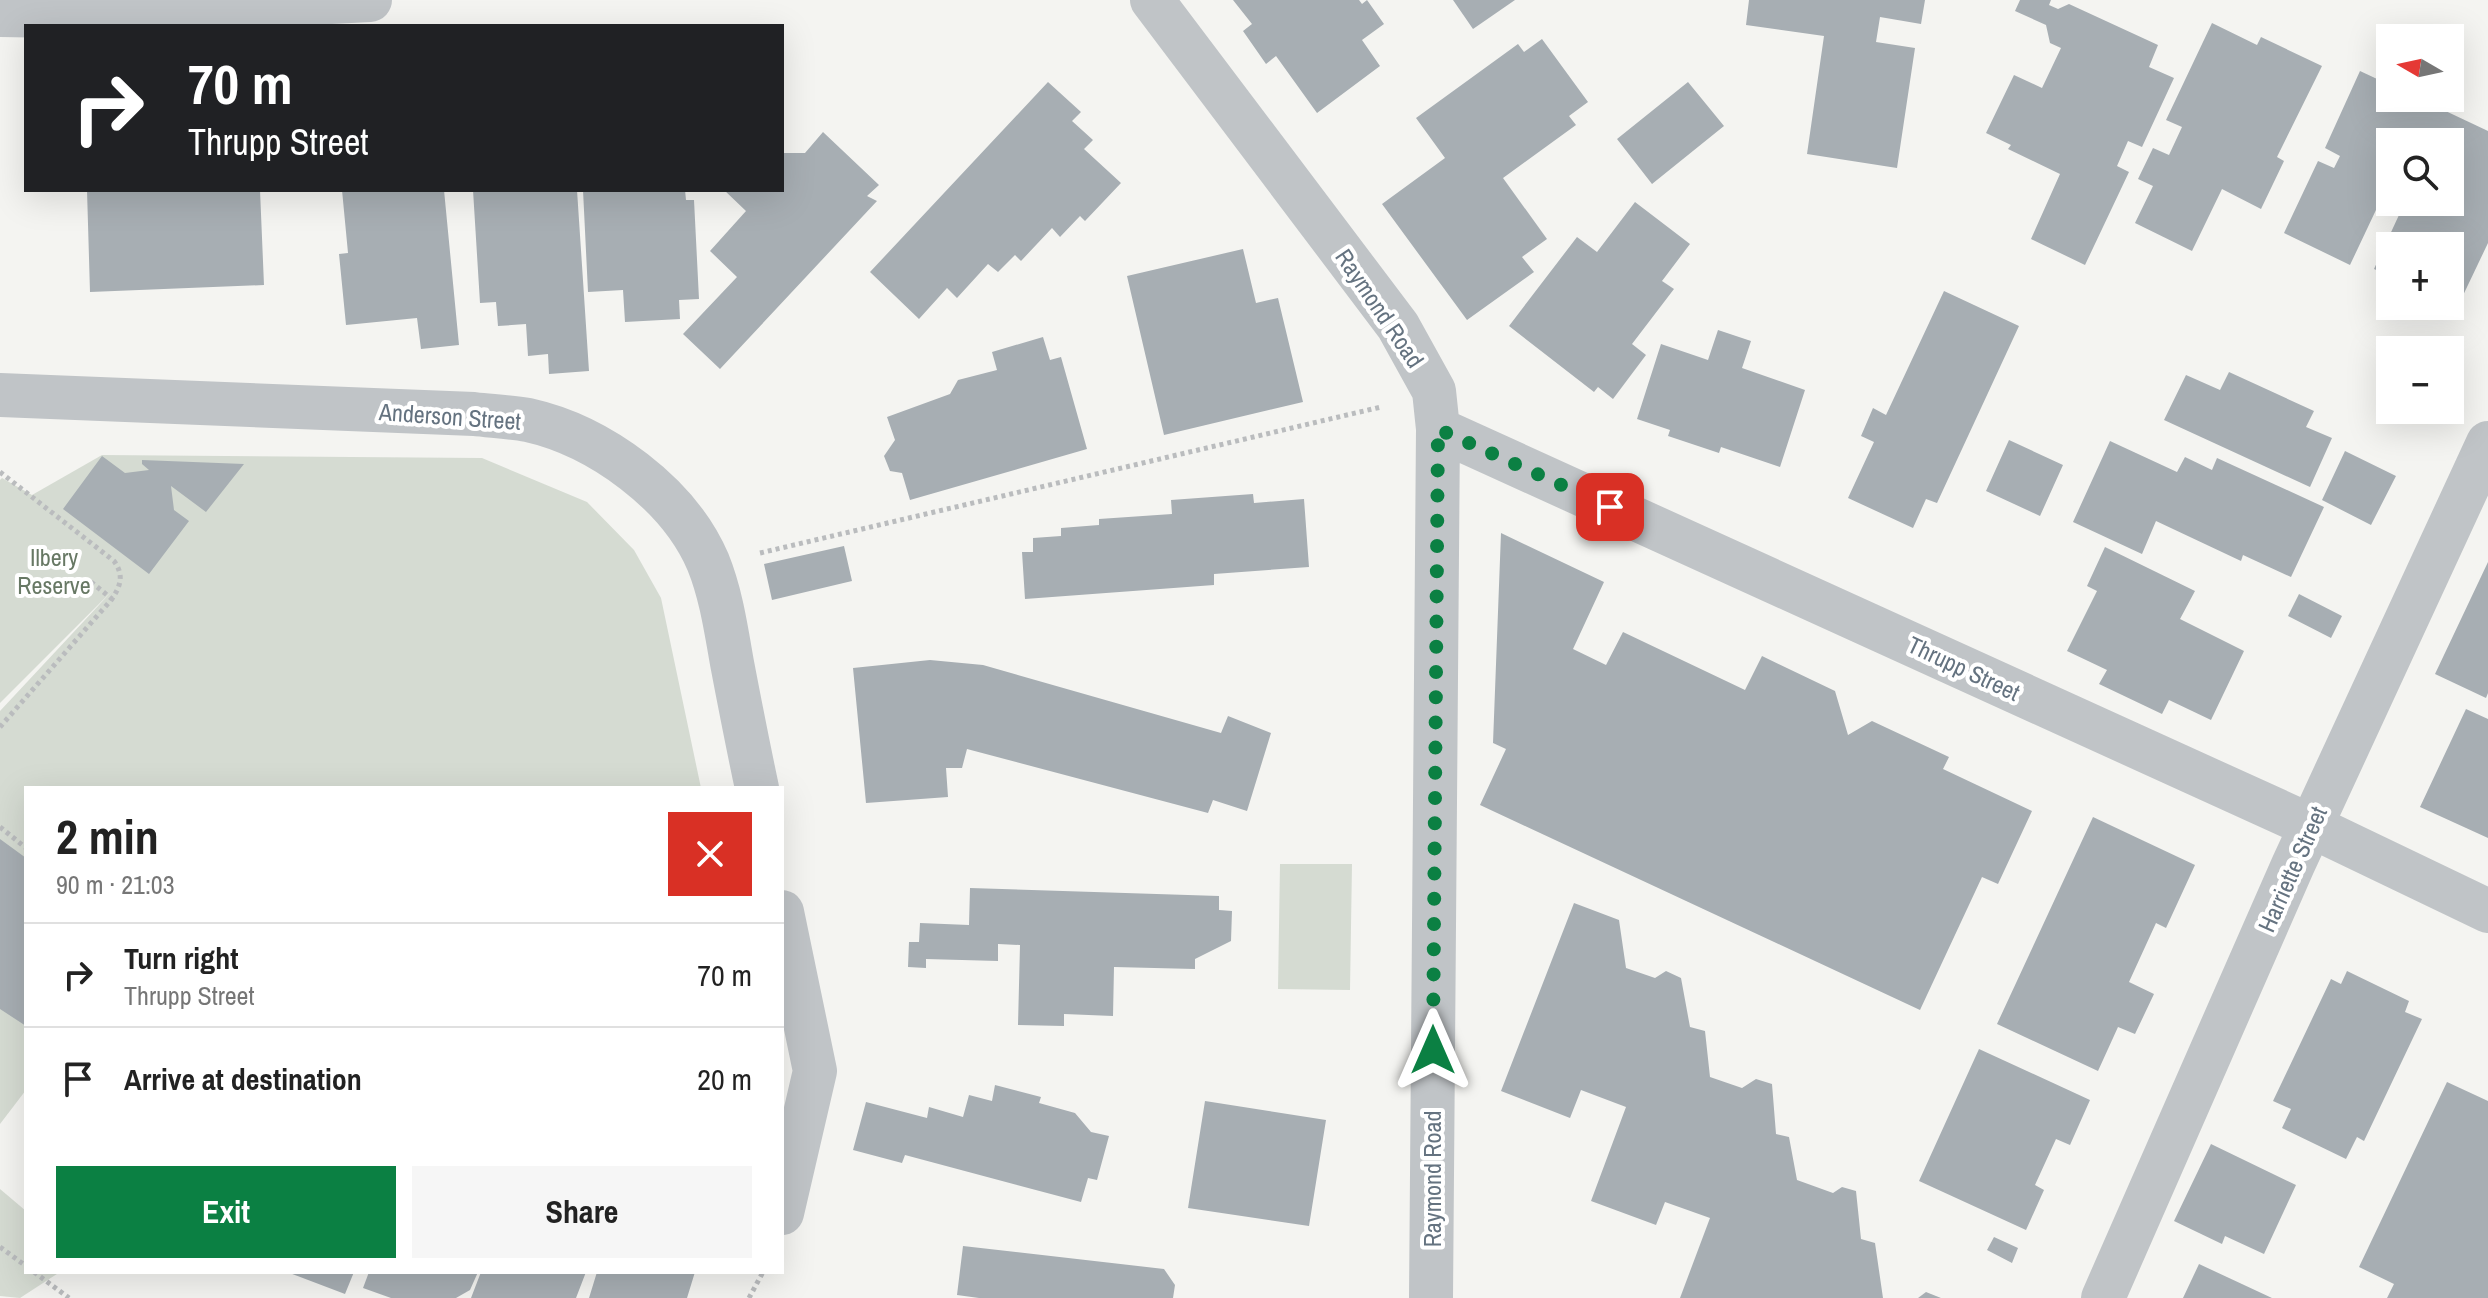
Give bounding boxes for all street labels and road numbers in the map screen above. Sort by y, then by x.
street label: Raymond Road [1329,242,1431,374]
street label: Anderson Street [377,395,523,437]
street label: Thrupp Street [1903,628,2026,708]
street label: Harriette Street [2250,801,2334,937]
street label: Raymond Road [1416,1111,1448,1247]

